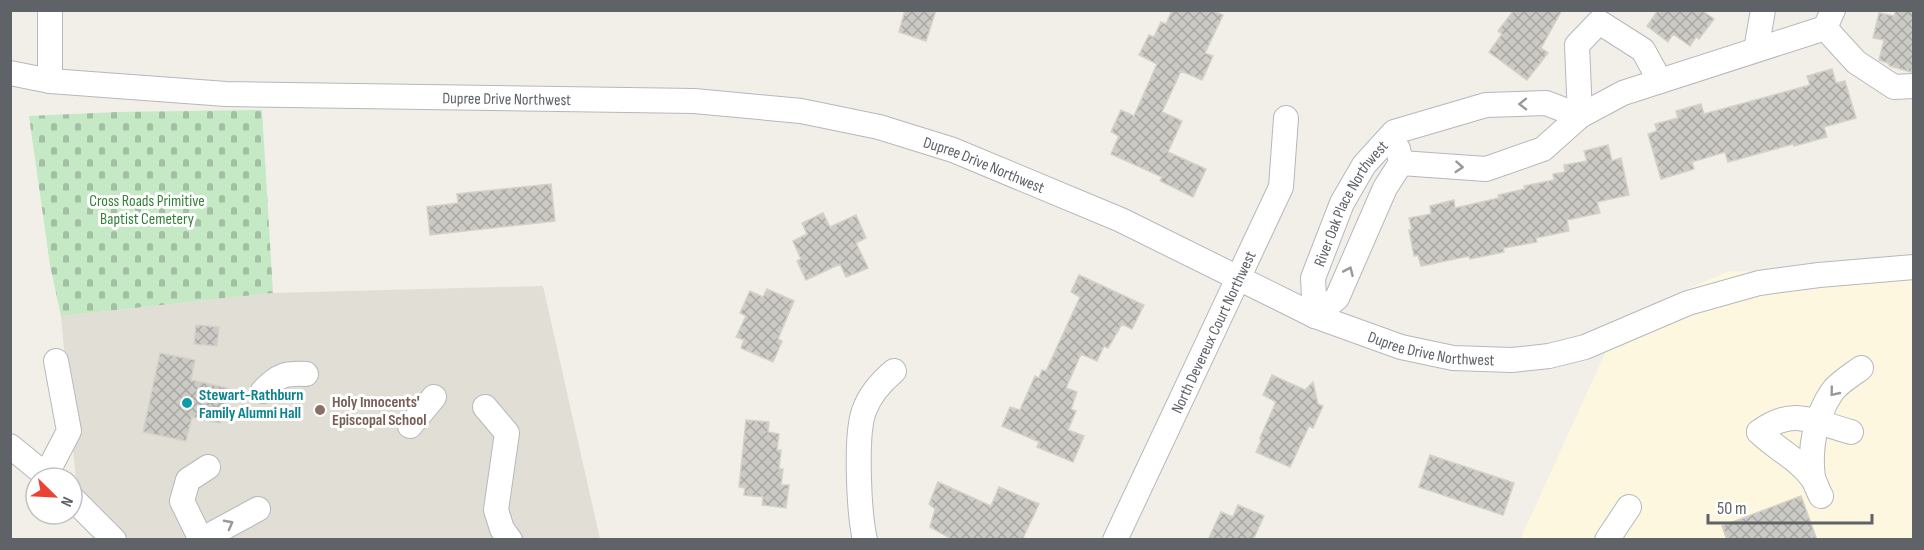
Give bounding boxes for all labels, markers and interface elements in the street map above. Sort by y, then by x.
street label: Dupree Drive Northwest [442,89,571,110]
one-way arrow [1519,98,1528,110]
street label: Dupree Drive Northwest [921,133,1047,198]
street label: River Oak Place Northwest [1310,137,1393,270]
one-way arrow [1455,161,1464,174]
park label: Cross Roads Primitive Baptist Cemetery [89,192,205,229]
street label: North Devereux Court Northwest [1168,248,1261,417]
one-way arrow [1342,266,1354,277]
street label: Dupree Drive Northwest [1365,328,1495,370]
one-way arrow [1831,385,1842,396]
place label: Stewart-Rathburn Family Alumni Hall [199,386,303,423]
place label: Holy Innocents' Episcopal School [332,393,426,430]
marker: Stewart-Rathburn Family Alumni Hall [180,396,194,410]
marker: Holy Innocents' Episcopal School [313,403,327,417]
north arrow [24,466,84,526]
scale bar [1708,487,1872,525]
text: N [56,494,77,509]
text: 50 m [1717,498,1747,519]
one-way arrow [223,520,234,532]

